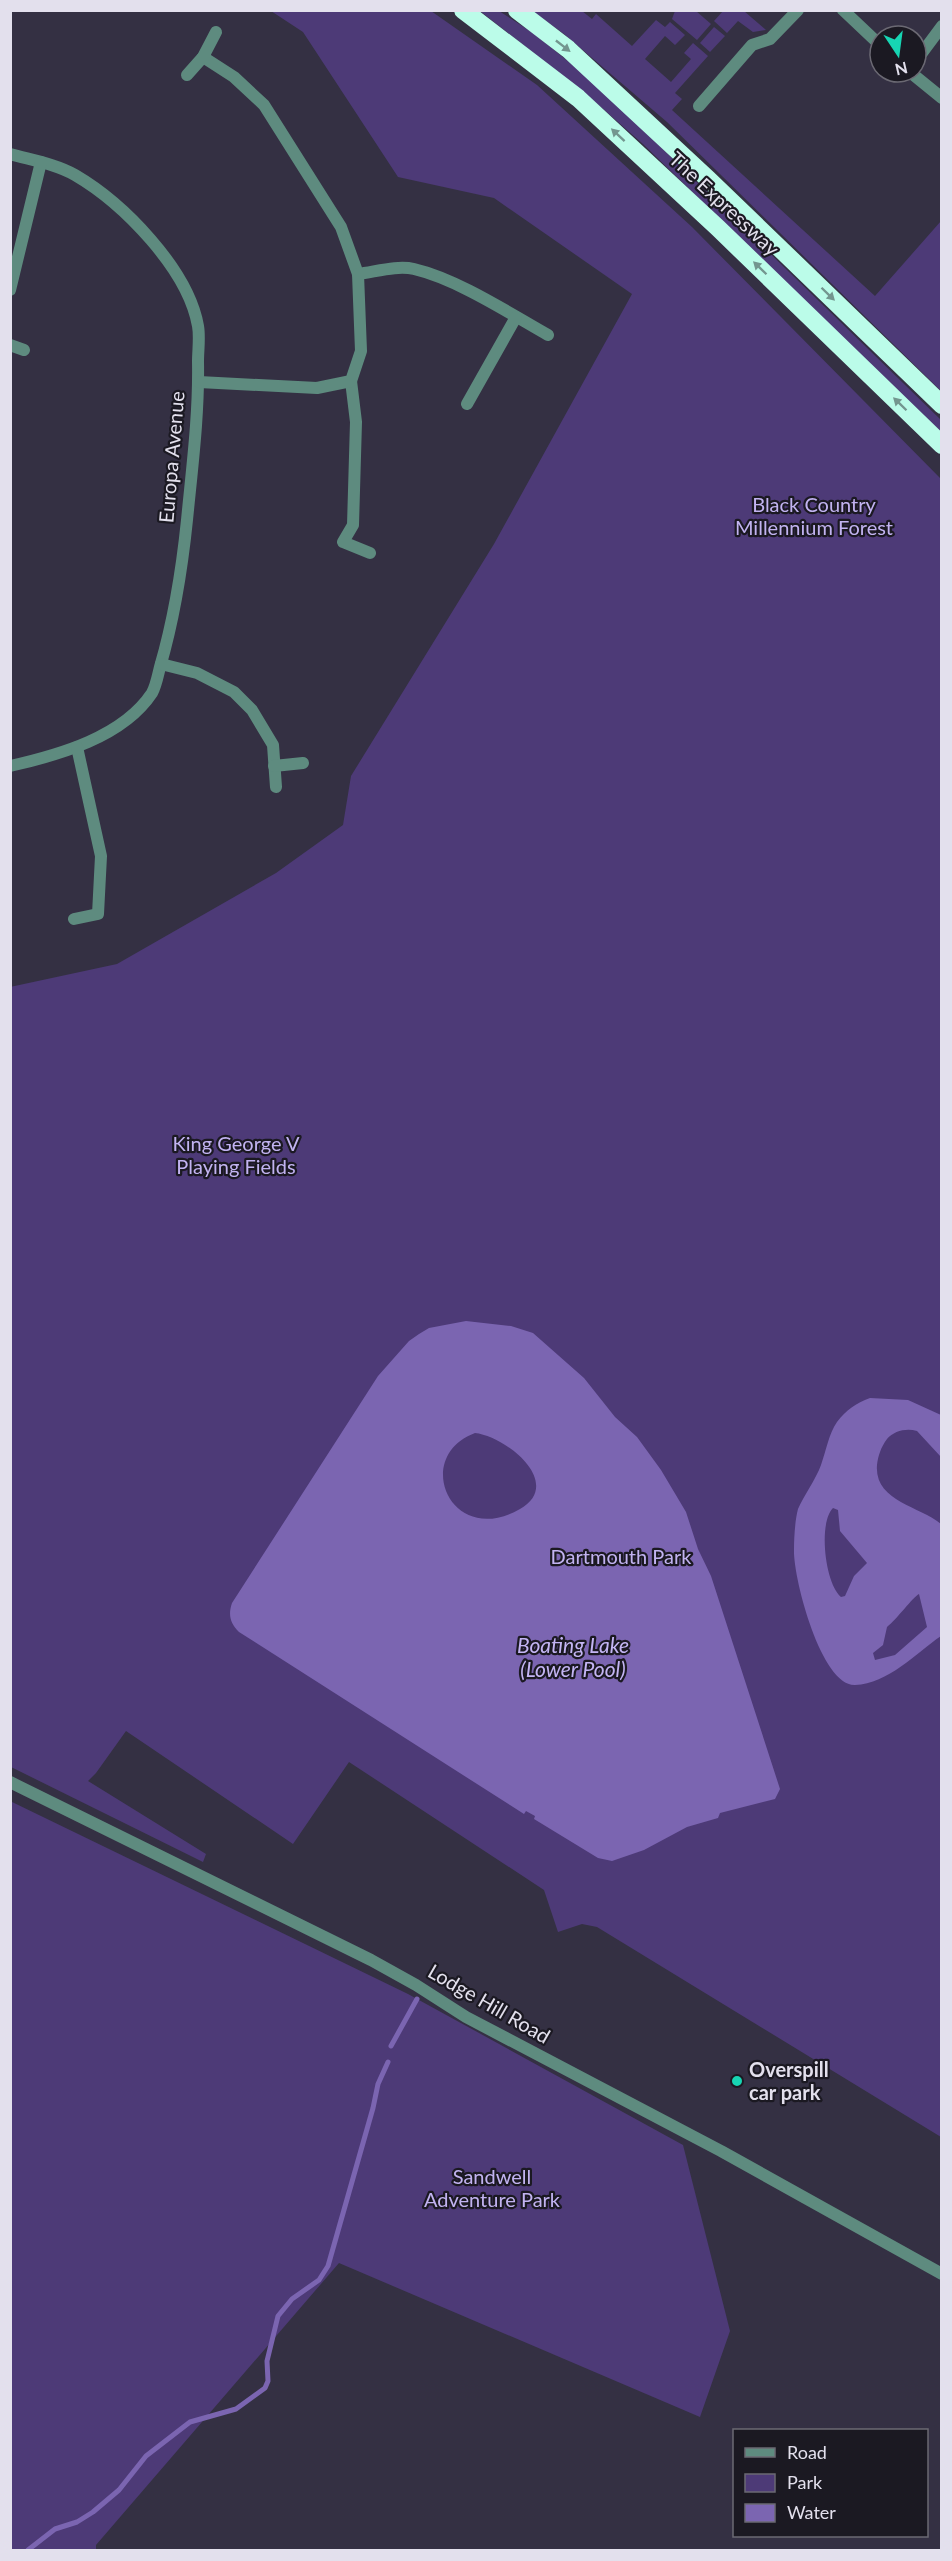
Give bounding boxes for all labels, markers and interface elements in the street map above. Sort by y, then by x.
north arrow [868,24,928,84]
one-way arrow [556,39,571,51]
text: N [893,58,910,80]
one-way arrow [610,128,625,142]
street label: The Expressway [665,146,785,261]
one-way arrow [753,262,767,276]
one-way arrow [820,287,835,301]
street label: Europa Avenue [153,390,189,524]
one-way arrow [892,397,907,411]
park label: Black Country Millennium Forest [735,492,893,539]
park label: King George V Playing Fields [173,1131,300,1178]
park label: Dartmouth Park [551,1544,692,1568]
water label: Boating Lake (Lower Pool) [517,1632,629,1681]
street label: Lodge Hill Road [424,1959,555,2048]
place label: Overspill car park [749,2057,829,2104]
marker: Overspill car park [730,2074,744,2088]
park label: Sandwell Adventure Park [424,2164,561,2211]
legend [733,2429,928,2537]
text: Road [787,2441,827,2463]
text: Park [787,2471,823,2493]
text: Water [787,2501,836,2523]

